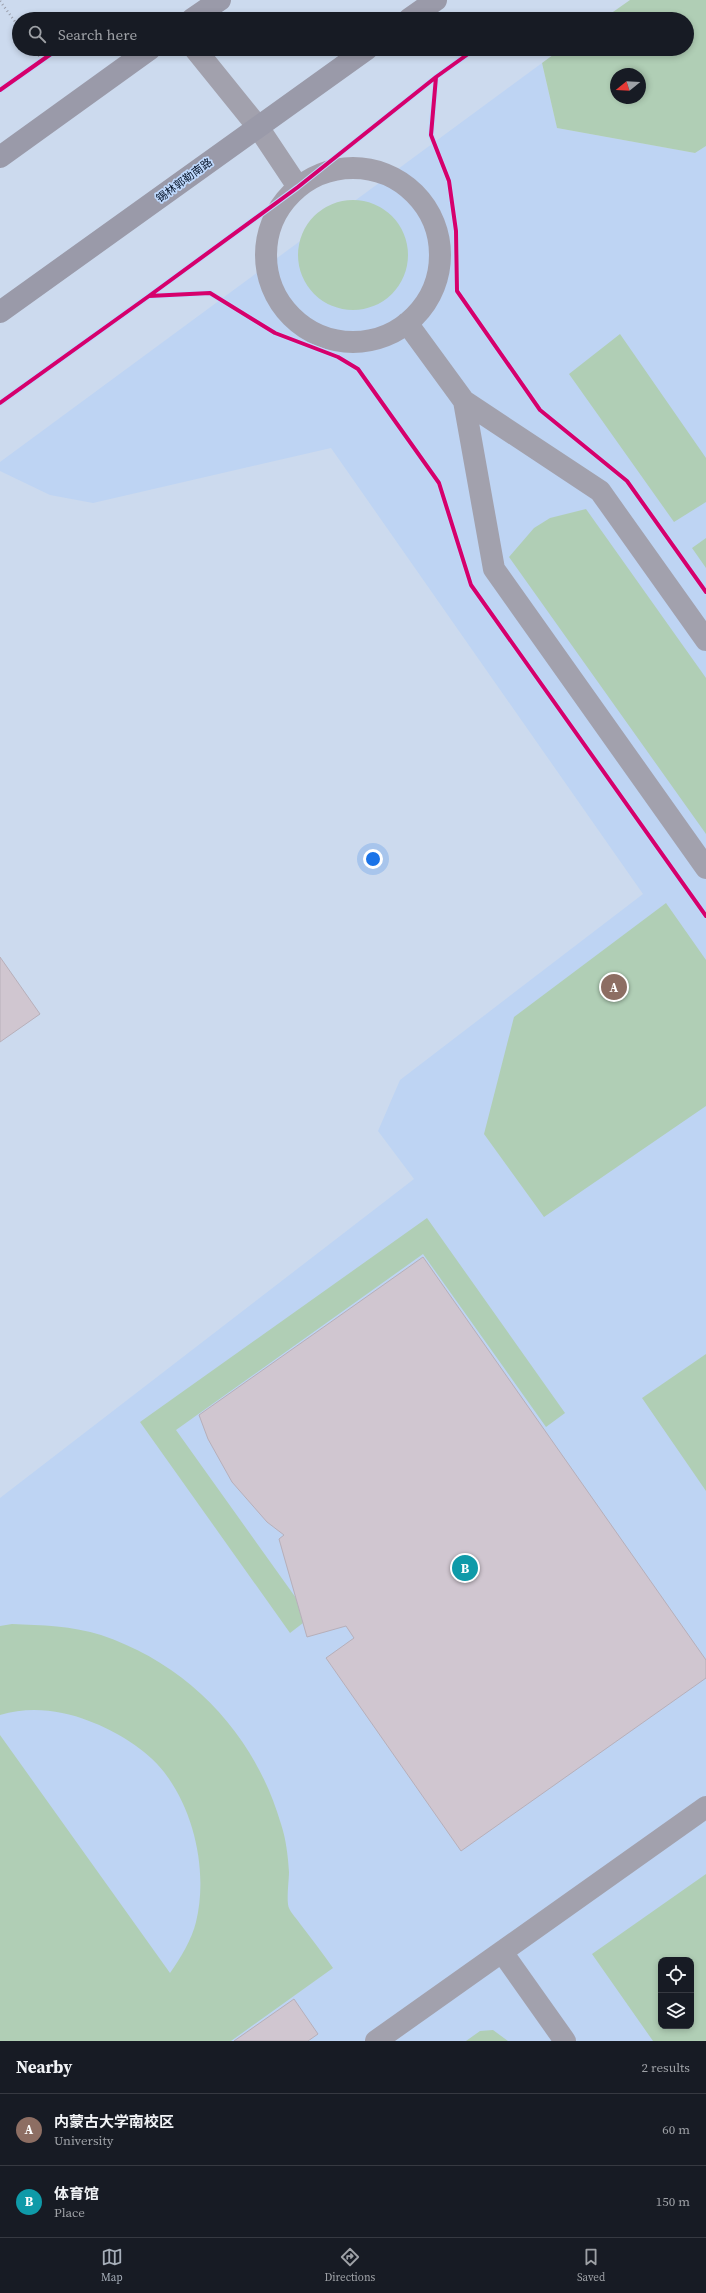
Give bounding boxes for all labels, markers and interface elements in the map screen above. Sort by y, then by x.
search box [12,12,694,56]
icon: search [26,23,48,45]
text: Search here [58,24,137,45]
north arrow [610,68,646,104]
street label: 锡林郭勒南路 [153,155,215,206]
your location [363,849,383,869]
pin: A [601,972,627,1002]
pin: B [452,1553,478,1583]
map controls [658,1957,694,2029]
button: locate [658,1957,694,1993]
button: layers [658,1993,694,2029]
text: Nearby [16,2055,72,2079]
text: 2 results [642,2059,690,2076]
text: 内蒙古大学南校区 [54,2111,174,2132]
text: A [25,2121,33,2138]
text: 60 m [662,2121,690,2138]
text: University [54,2132,113,2149]
text: 体育馆 [54,2183,99,2204]
text: B [25,2193,33,2210]
text: 150 m [656,2193,690,2210]
text: Place [54,2204,85,2221]
tab: Map [101,2246,123,2285]
tab: Directions [324,2246,375,2285]
tab: Saved [577,2246,605,2285]

